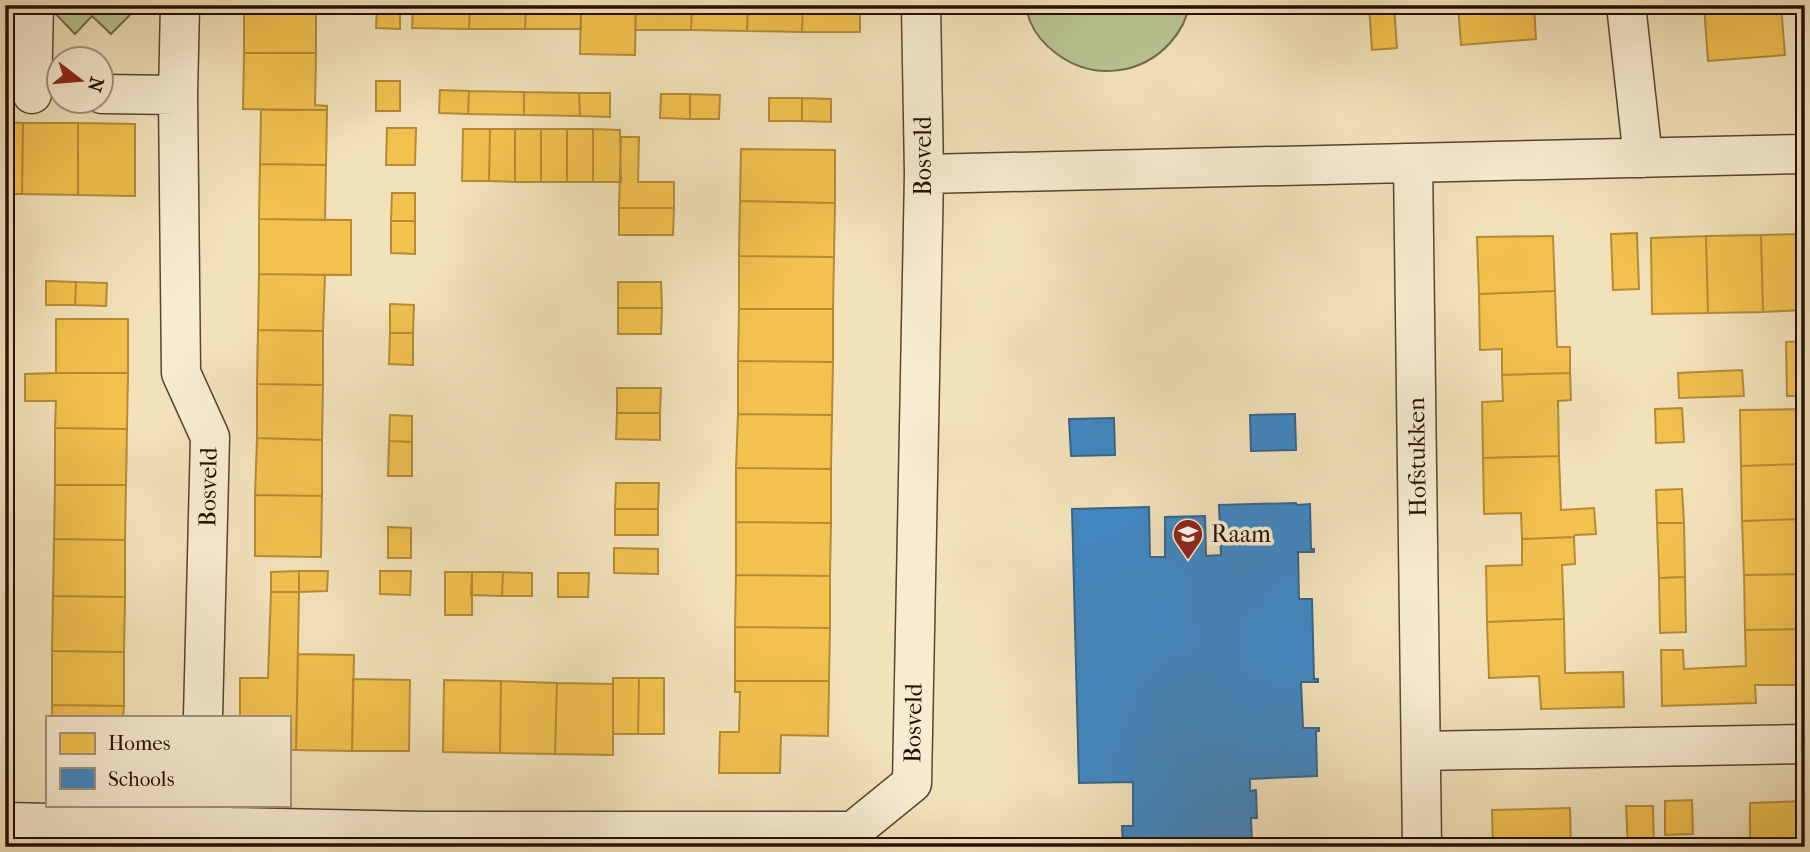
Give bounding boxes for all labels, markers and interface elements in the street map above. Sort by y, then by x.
north arrow [46,46,116,116]
text: N [83,74,108,95]
street label: Bosveld [909,115,937,196]
street label: Hofstukken [1402,397,1432,517]
street label: Bosveld [193,446,223,527]
school or university icon: Raam [1171,517,1205,561]
place label: Raam [1211,520,1271,548]
street label: Bosveld [898,682,928,763]
legend [46,716,290,806]
text: Homes [108,731,171,755]
text: Schools [108,767,175,791]

